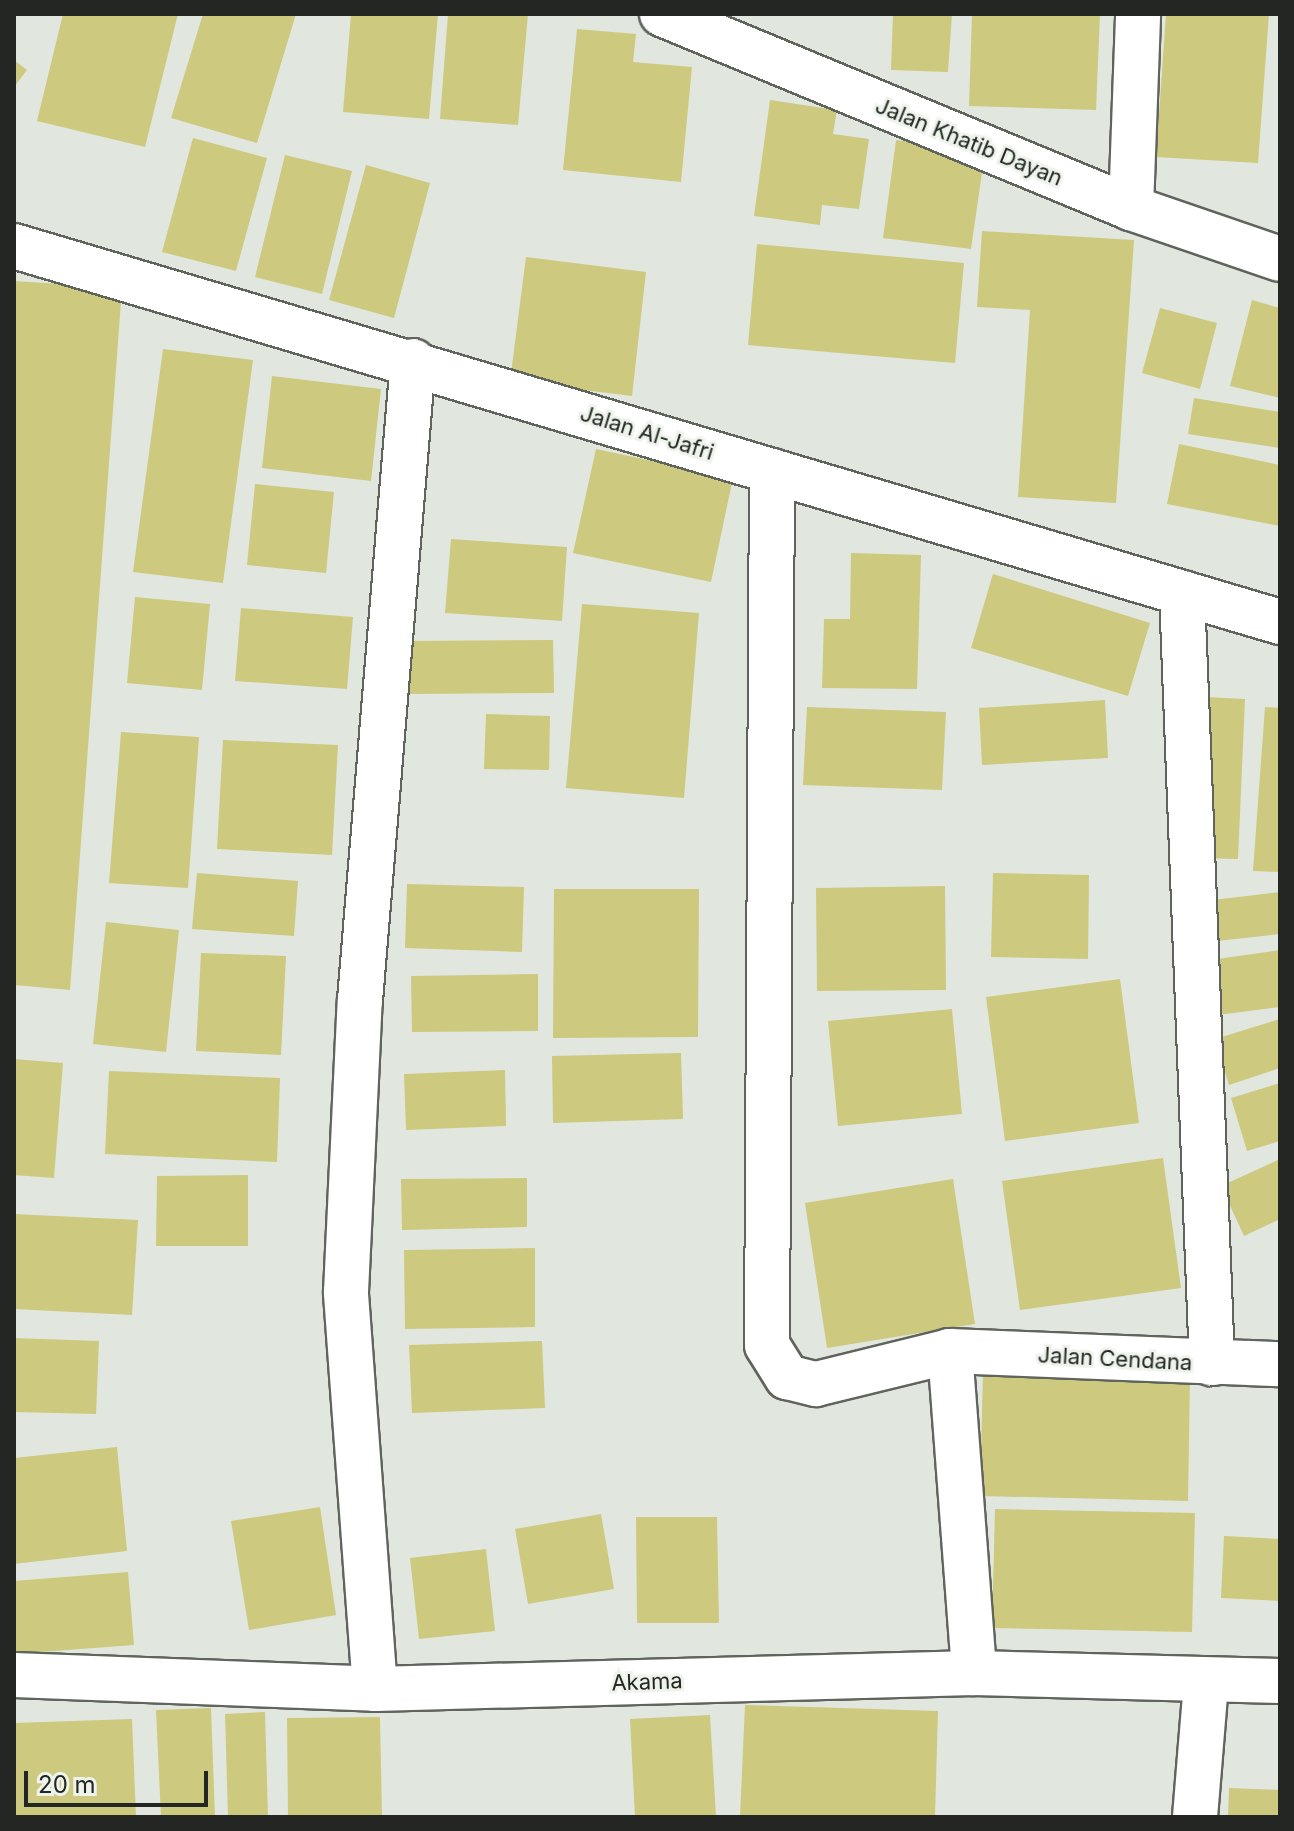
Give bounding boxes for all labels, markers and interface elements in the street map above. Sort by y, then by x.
street label: Jalan Khatib Dayan [872,92,1066,192]
street label: Jalan Al-Jafri [577,400,717,466]
street label: Jalan Cendana [1037,1342,1193,1376]
street label: Akama [611,1668,683,1696]
scale bar [28,1755,212,1805]
text: 20 m [38,1770,96,1799]

